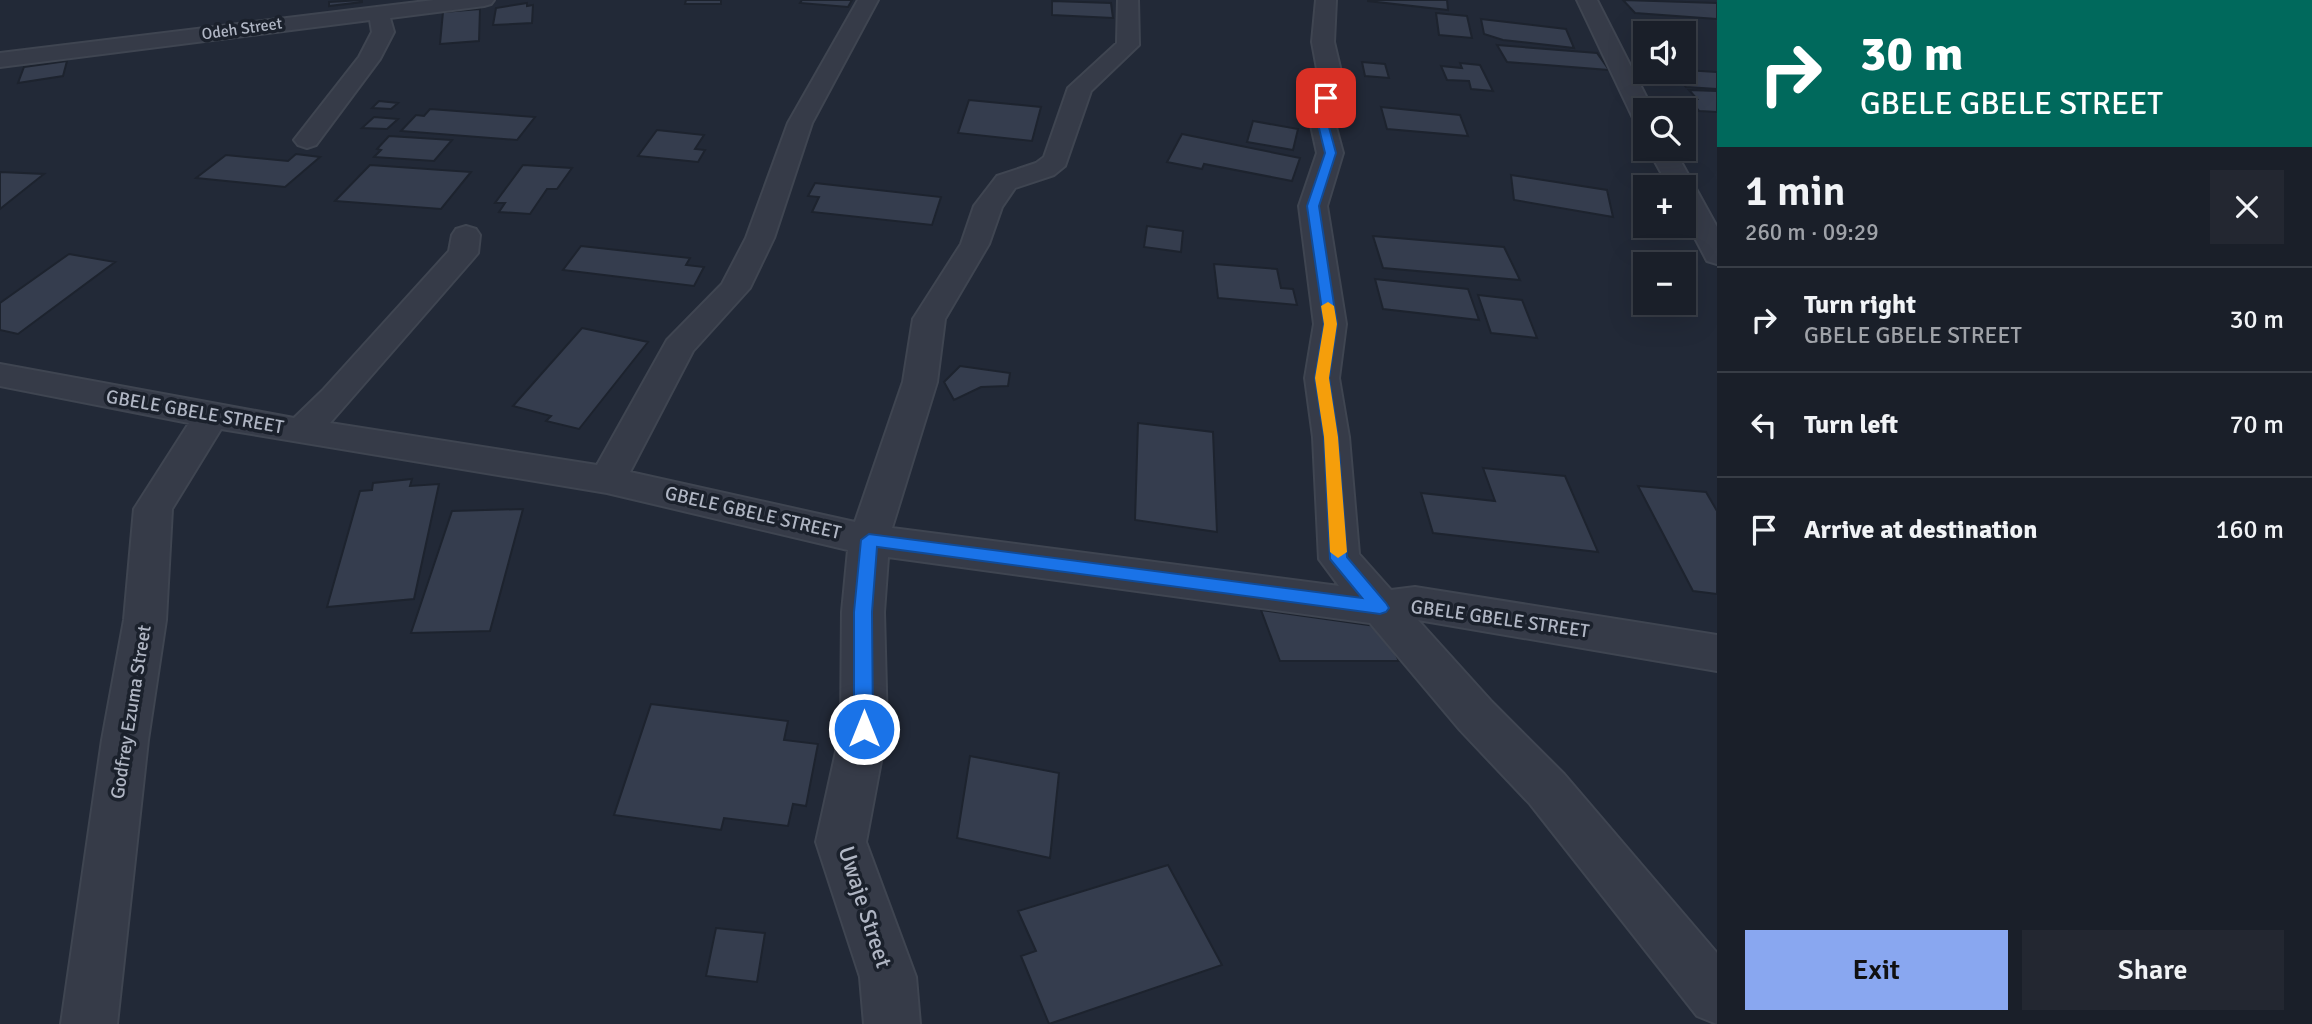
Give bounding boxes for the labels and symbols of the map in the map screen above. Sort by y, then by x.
street label: Odeh Street [201,13,284,45]
pin [1296,68,1356,128]
street label: GBELE GBELE STREET [104,385,286,440]
street label: GBELE GBELE STREET [663,481,844,545]
street label: GBELE GBELE STREET [1409,595,1591,643]
street label: Godfrey Ezuma Street [105,623,157,801]
position arrow [827,692,901,766]
street label: Uwaje Street [832,842,898,972]

